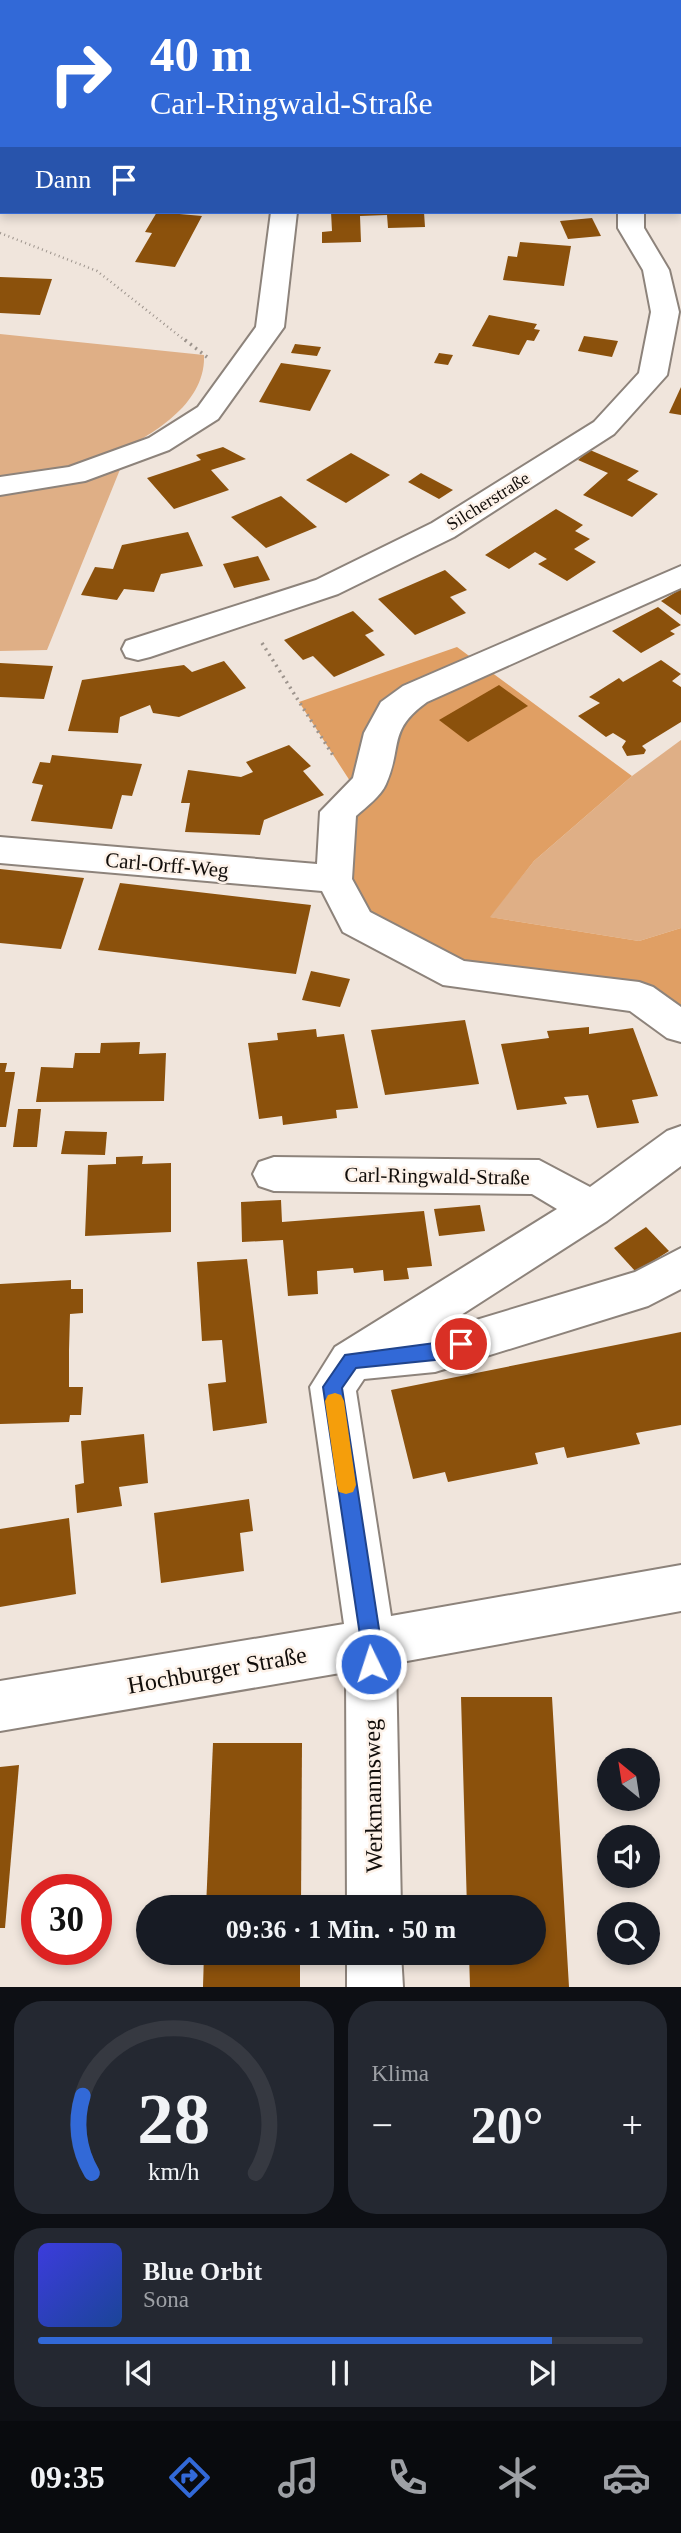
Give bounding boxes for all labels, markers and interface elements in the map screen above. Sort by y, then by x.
text: 40 m [150,27,252,82]
icon: right [35,28,126,119]
text: Carl-Ringwald-Straße [150,85,433,121]
icon: arrive [105,161,143,199]
text: Dann [35,165,91,194]
street label: Silcherstraße [443,468,533,534]
street label: Carl-Orff-Weg [104,848,230,882]
street label: Carl-Ringwald-Straße [344,1162,530,1190]
pin [431,1314,491,1374]
icon: arrive [442,1325,480,1363]
position arrow [334,1627,408,1701]
street label: Hochburger Straße [125,1641,309,1699]
street label: Werkmannsweg [359,1719,387,1873]
north arrow [597,1748,660,1811]
map controls [597,1748,660,1965]
button: sound [597,1825,660,1888]
speed limit sign: 30 [21,1874,112,1965]
button: search [597,1902,660,1965]
text: 09:36 · 1 Min. · 50 m [226,1915,456,1944]
text: Klima [372,2061,429,2086]
text: 28 [137,2079,210,2160]
text: 20° [471,2097,544,2154]
text: − [372,2104,393,2146]
text: + [622,2104,643,2146]
text: km/h [148,2158,200,2185]
text: Blue Orbit [143,2257,262,2286]
text: Sona [143,2287,189,2312]
icon: previous [120,2354,158,2392]
icon: pause [321,2354,359,2392]
icon: next [523,2354,561,2392]
icon: directions [165,2453,214,2502]
icon: music [274,2453,323,2502]
icon: phone [383,2453,432,2502]
icon: climate [493,2453,542,2502]
icon: car [602,2453,651,2502]
text: 09:35 [30,2459,105,2495]

